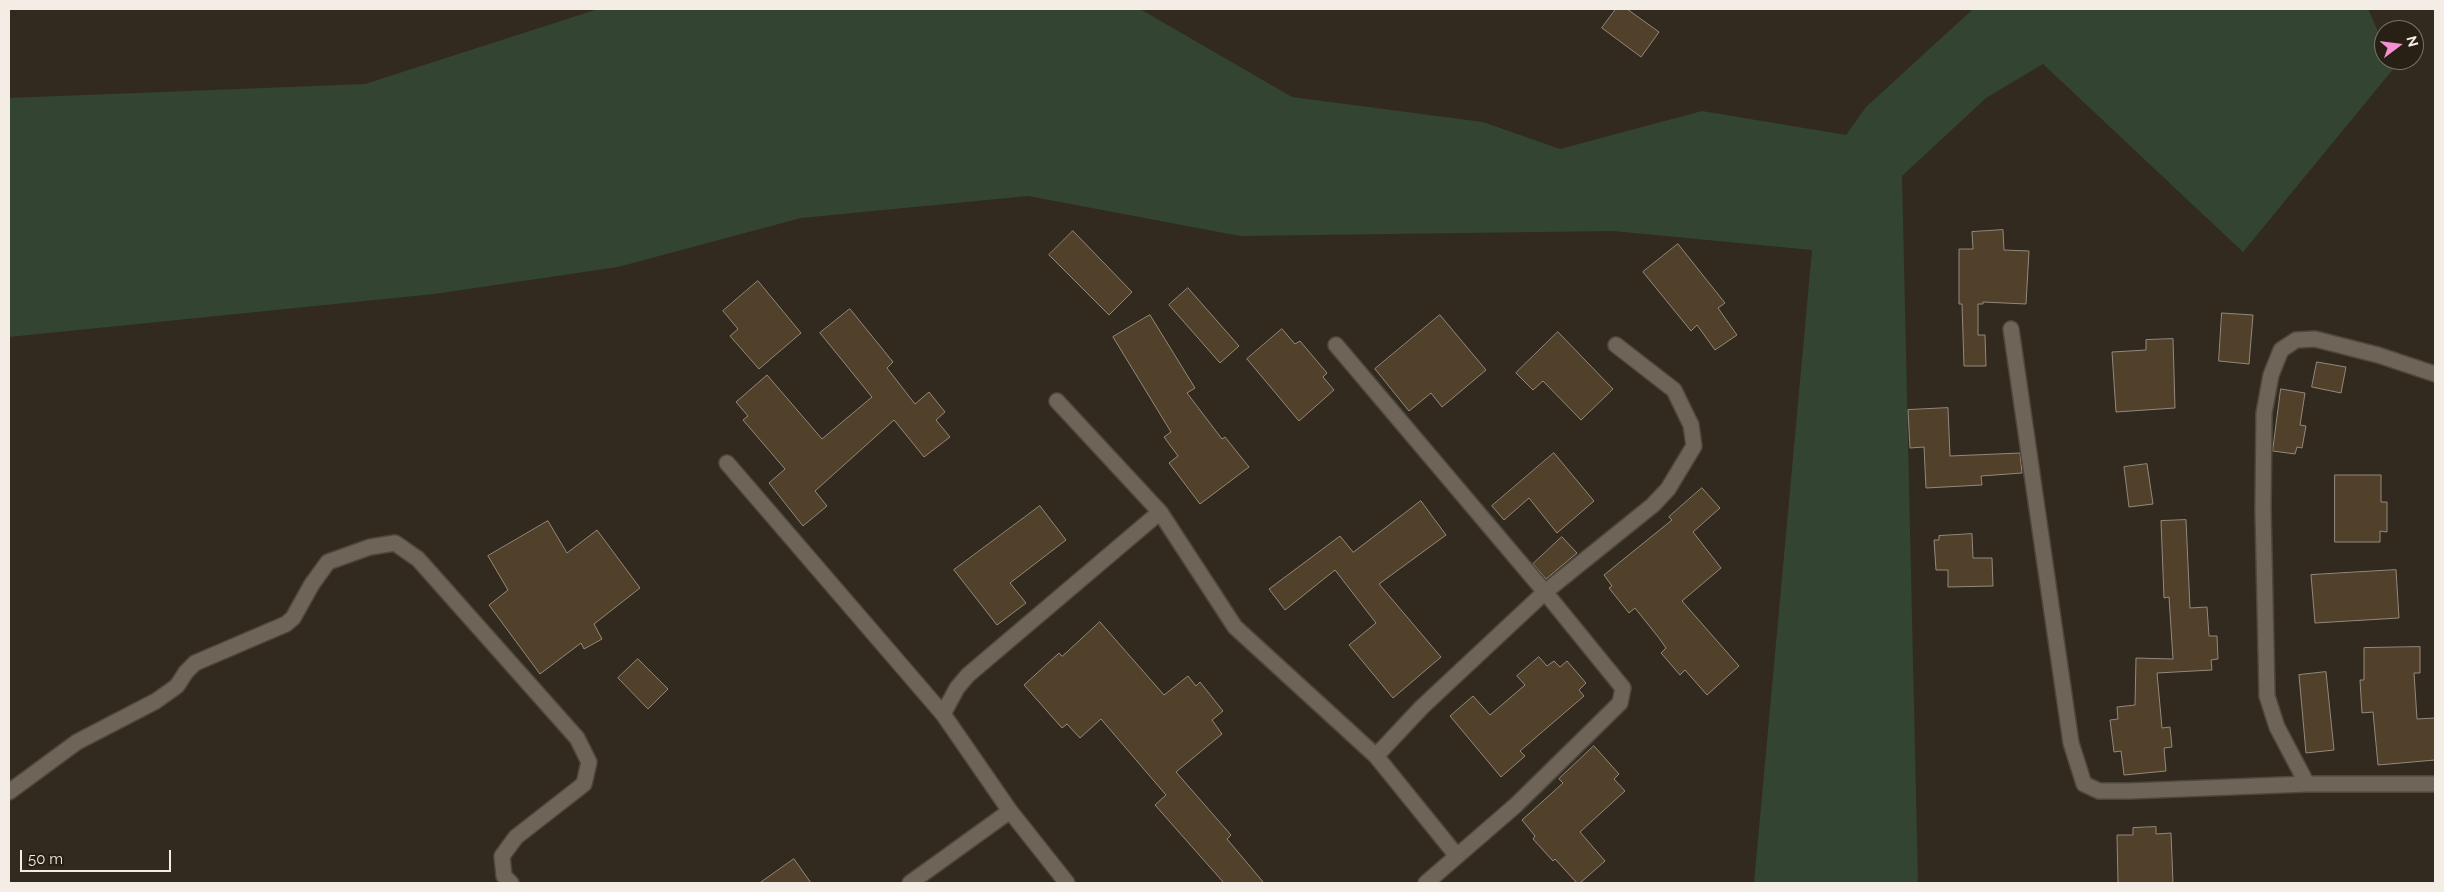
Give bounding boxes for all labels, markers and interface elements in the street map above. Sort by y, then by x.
north arrow [2374,20,2424,70]
text: N [2403,34,2422,49]
scale bar [22,840,174,872]
text: 50 m [28,850,63,868]

